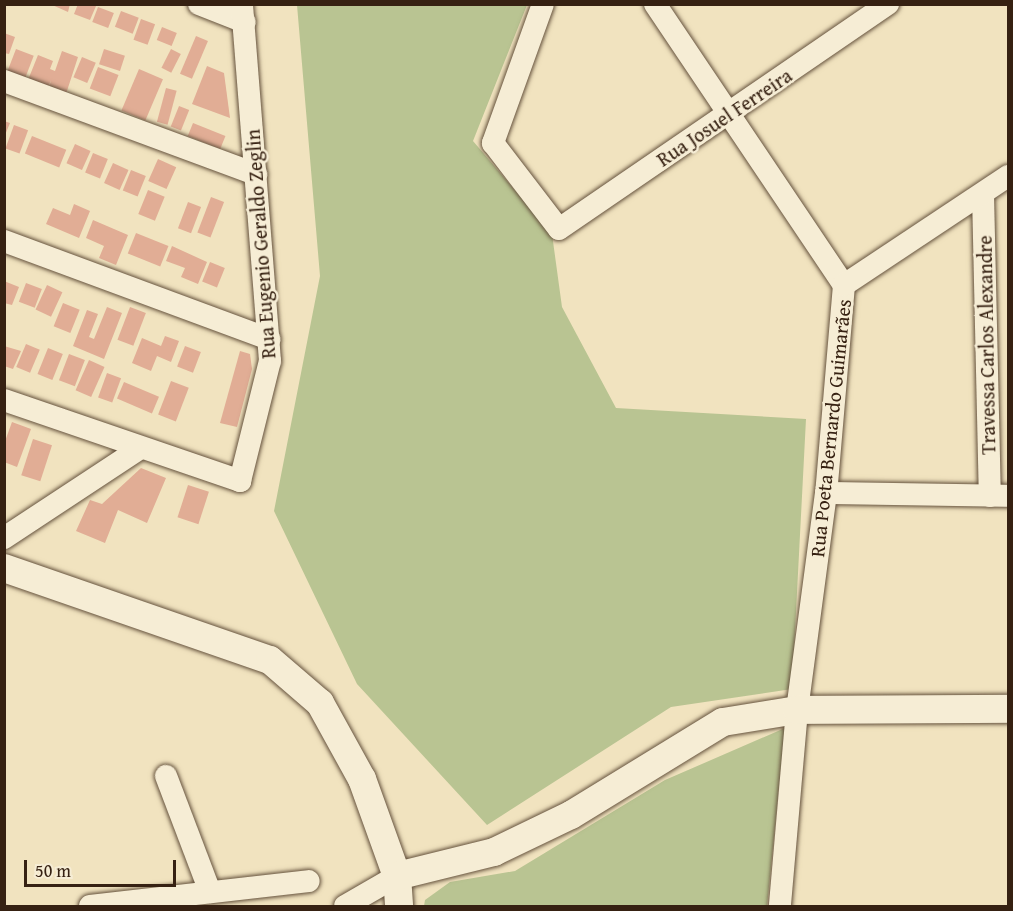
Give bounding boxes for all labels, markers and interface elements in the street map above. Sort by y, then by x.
street label: Rua Josuel Ferreira [652,63,796,171]
street label: Rua Eugenio Geraldo Zeglin [240,128,280,360]
street label: Travessa Carlos Alexandre [972,235,1000,455]
street label: Rua Poeta Bernardo Guimarães [805,298,855,558]
scale bar [27,848,178,886]
text: 50 m [35,857,71,884]

